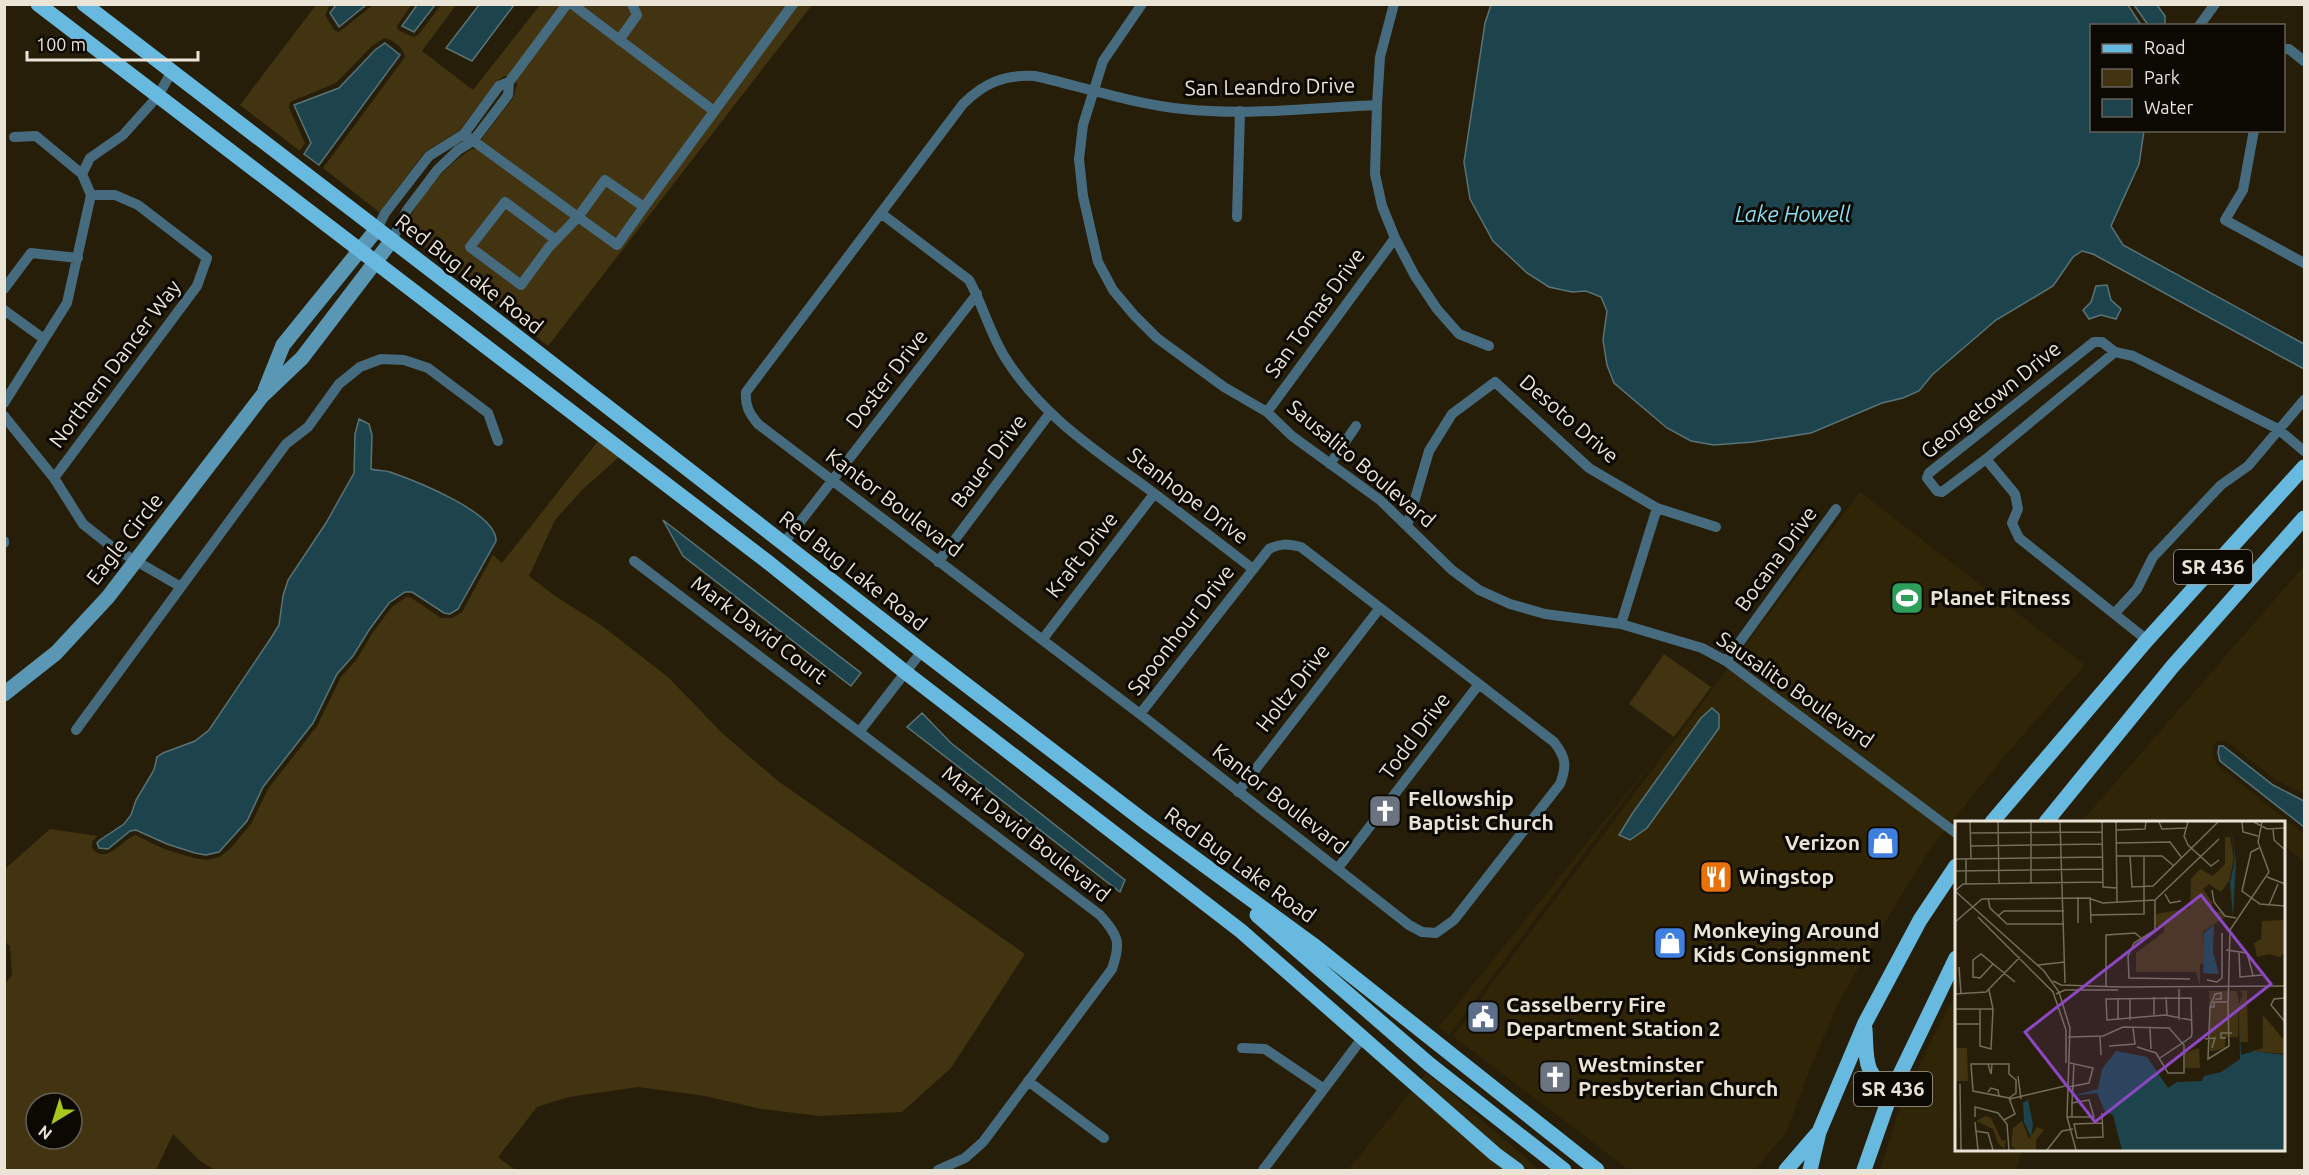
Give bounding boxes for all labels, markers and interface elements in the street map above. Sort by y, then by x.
scale bar [27,24,198,62]
legend [2090,24,2285,132]
text: 100 m [36,34,86,54]
text: Road [2144,37,2186,57]
text: Park [2144,67,2180,87]
street label: San Leandro Drive [1184,73,1356,99]
text: Water [2144,97,2194,117]
water label: Lake Howell [1735,201,1851,226]
street label: Red Bug Lake Road [391,208,548,338]
street label: San Tomas Drive [1259,243,1369,382]
street label: Northern Dancer Way [43,275,185,452]
street label: Doster Drive [840,324,932,432]
street label: Georgetown Drive [1916,336,2065,463]
street label: Desoto Drive [1515,369,1624,468]
street label: Sausalito Boulevard [1283,394,1440,532]
street label: Bauer Drive [945,409,1031,512]
street label: Stanhope Drive [1124,442,1254,548]
street label: Kantor Boulevard [822,443,968,561]
street label: Eagle Circle [81,488,167,589]
street label: Bocana Drive [1729,501,1821,615]
street label: Red Bug Lake Road [775,505,932,635]
street label: Kraft Drive [1040,507,1122,602]
road number: SR 436 [2174,550,2252,584]
street label: Spoonhour Drive [1122,560,1238,699]
street label: Mark David Court [687,570,832,688]
sports icon: Planet Fitness [1889,580,1925,616]
place label: Planet Fitness [1930,585,2071,609]
street label: Sausalito Boulevard [1713,626,1878,752]
street label: Holtz Drive [1250,639,1334,736]
street label: Todd Drive [1374,687,1454,783]
street label: Kantor Boulevard [1208,738,1353,858]
street label: Mark David Boulevard [938,760,1115,906]
place label: Fellowship Baptist Church [1408,786,1554,834]
church icon: Fellowship Baptist Church [1367,793,1403,829]
street label: Red Bug Lake Road [1161,801,1321,927]
inset map [1955,821,2285,1151]
shop icon: Verizon [1865,825,1901,861]
place label: Verizon [1785,830,1860,854]
restaurant icon: Wingstop [1698,859,1734,895]
place label: Wingstop [1739,864,1834,888]
place label: Monkeying Around Kids Consignment [1693,918,1879,966]
shop icon: Monkeying Around Kids Consignment [1652,925,1688,961]
place label: Casselberry Fire Department Station 2 [1506,992,1720,1040]
public building icon: Casselberry Fire Department Station 2 [1465,999,1501,1035]
place label: Westminster Presbyterian Church [1578,1052,1778,1100]
church icon: Westminster Presbyterian Church [1537,1059,1573,1095]
road number: SR 436 [1854,1072,1932,1106]
north arrow [24,1091,84,1151]
text: N [35,1122,55,1144]

